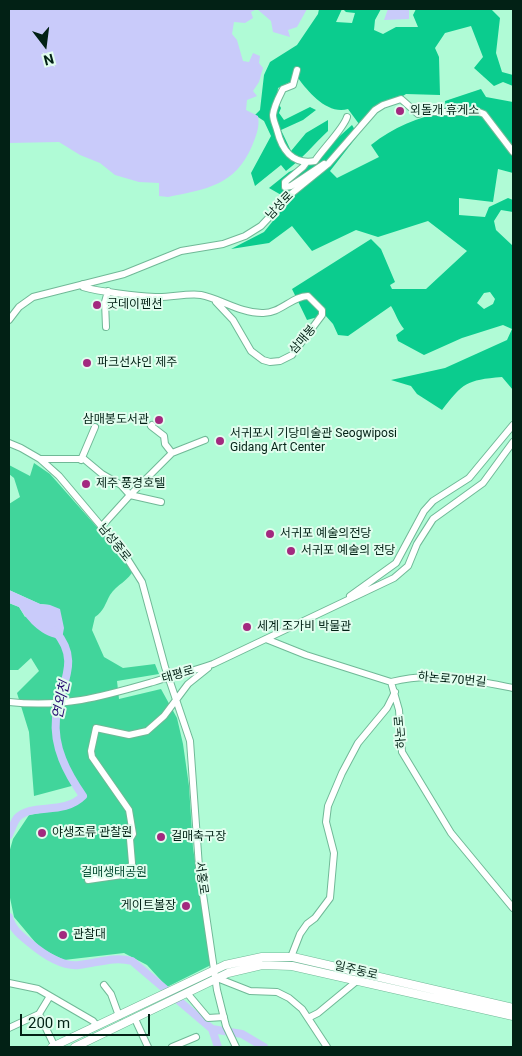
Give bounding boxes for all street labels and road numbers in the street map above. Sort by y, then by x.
street label: 남성로 [263,189,297,223]
street label: 삼매봉 [287,323,319,357]
street label: 남성중로 [95,521,133,565]
street label: 태평로 [160,664,196,686]
street label: 하논로70번길 [417,670,487,690]
street label: 하논로 [392,715,410,749]
street label: 서홍로 [192,861,210,895]
street label: 일주동로 [333,959,379,983]

